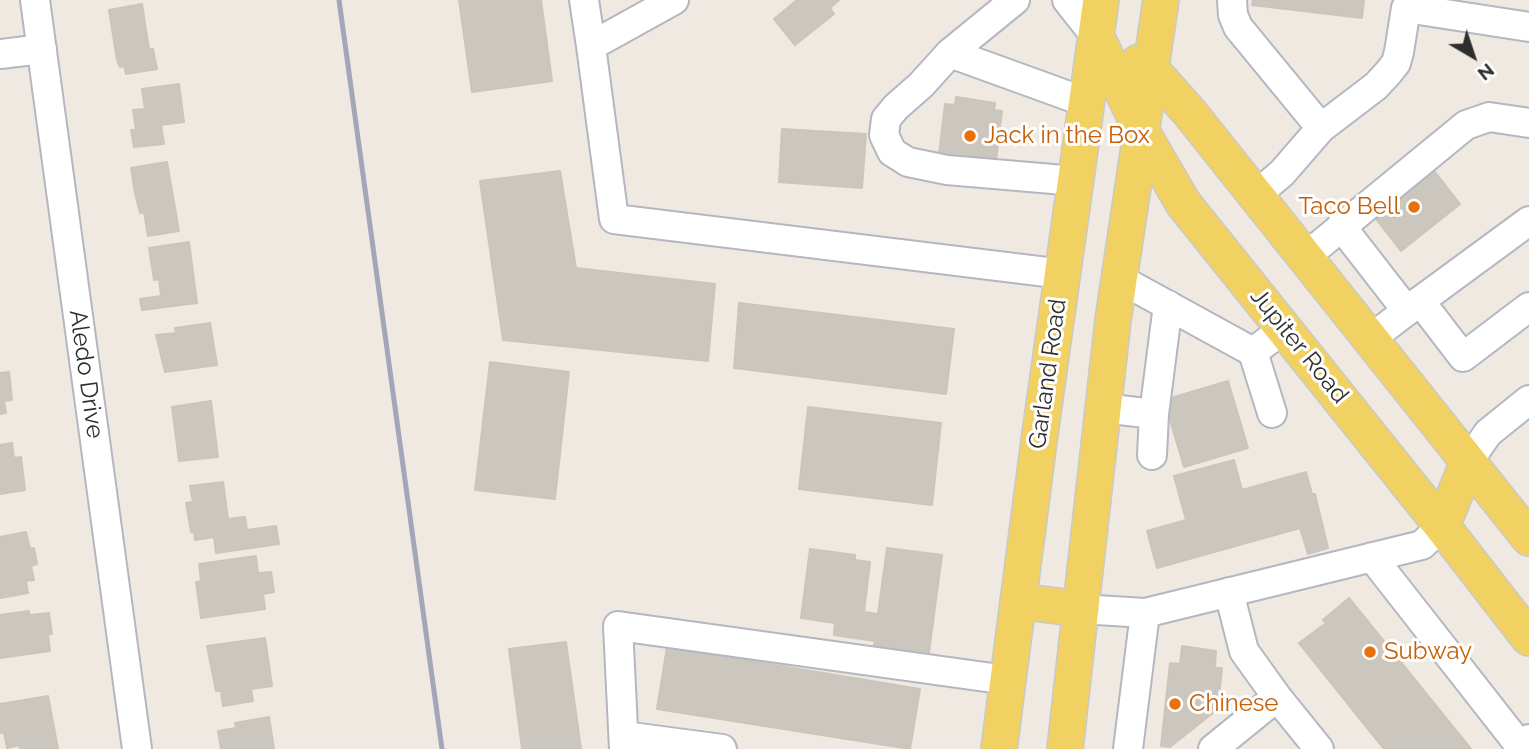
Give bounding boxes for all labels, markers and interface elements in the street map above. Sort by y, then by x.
north arrow [1438,21,1508,91]
text: N [1474,59,1499,85]
place label: Jack in the Box [984,122,1150,150]
marker: Jack in the Box [962,128,978,144]
place label: Taco Bell [1298,193,1400,221]
marker: Taco Bell [1406,199,1422,215]
street label: Jupiter Road [1244,283,1354,409]
street label: Garland Road [1023,297,1073,451]
street label: Aledo Drive [63,308,109,440]
place label: Subway [1384,638,1472,666]
marker: Subway [1362,644,1378,660]
place label: Chinese [1189,690,1278,718]
marker: Chinese [1167,696,1183,712]

